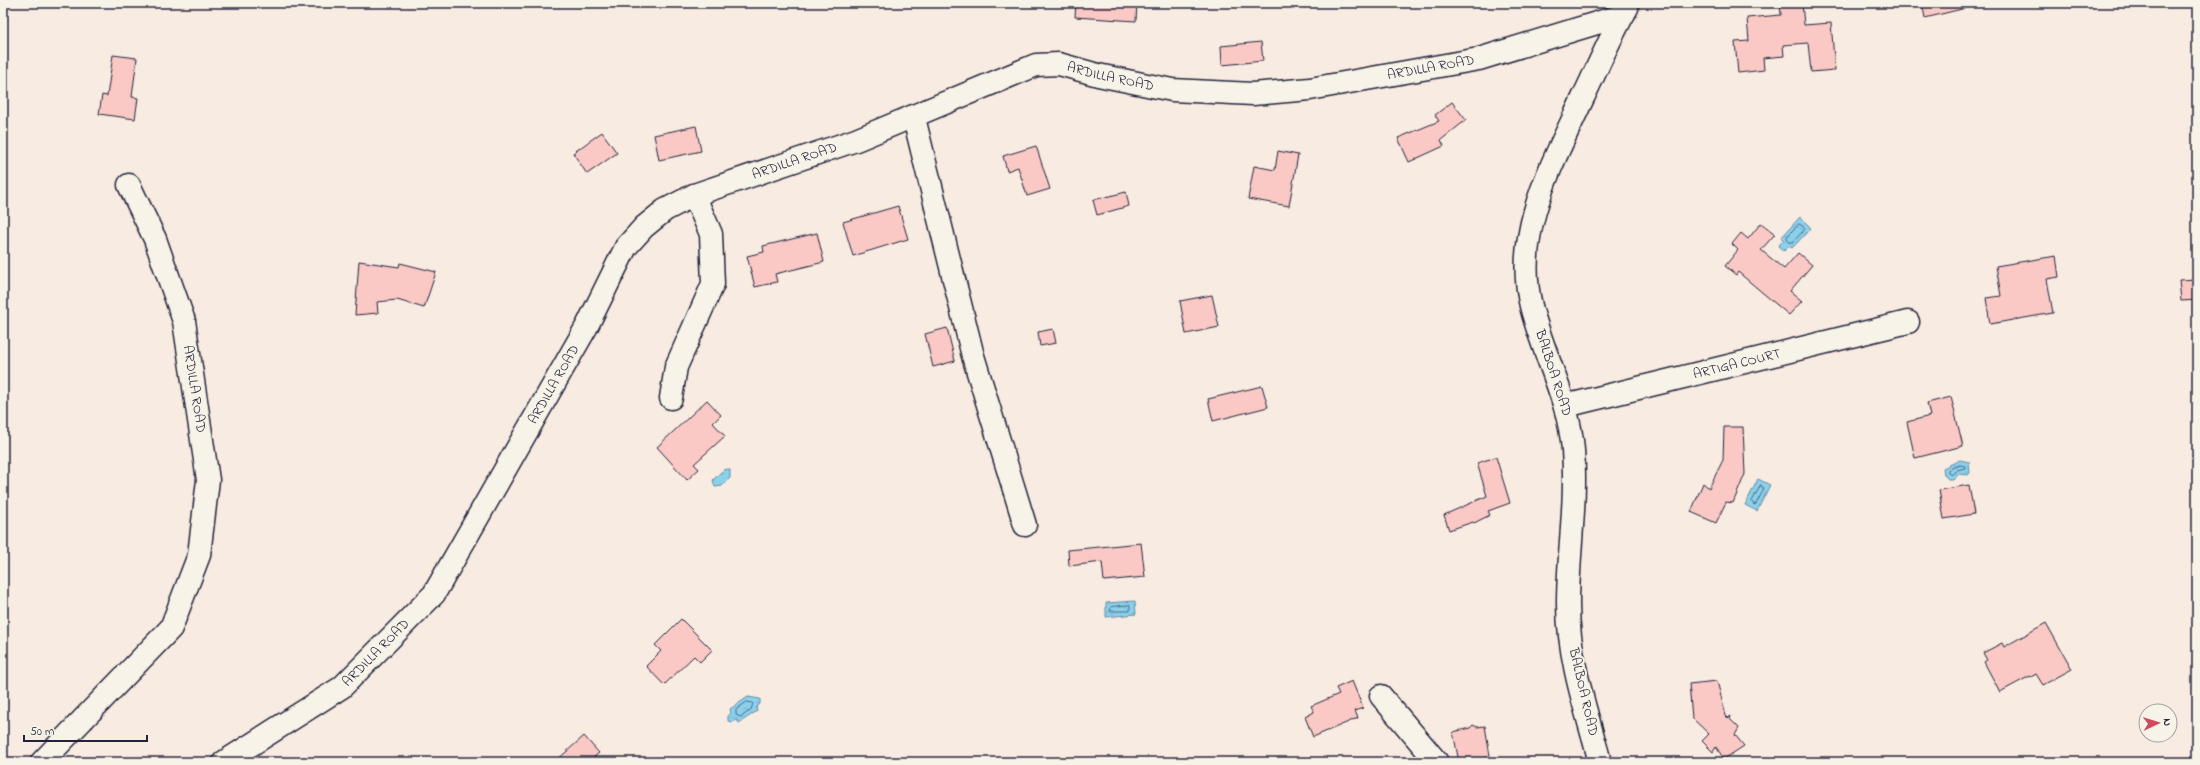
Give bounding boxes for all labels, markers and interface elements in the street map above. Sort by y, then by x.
street label: ARDILLA ROAD [1385,49,1476,86]
street label: ARDILLA ROAD [1065,56,1156,97]
street label: ARDILLA ROAD [749,137,840,185]
street label: BALBOA ROAD [1529,326,1577,419]
street label: ARDILLA ROAD [523,341,585,428]
street label: ARTIGA COURT [1691,343,1783,385]
street label: ARDILLA ROAD [177,344,211,434]
street label: ARDILLA ROAD [337,614,414,692]
street label: BALBOA ROAD [1562,645,1603,738]
north arrow [2138,703,2178,743]
scale bar [24,717,147,743]
text: N [2159,718,2175,727]
text: 50 m [30,723,54,741]

